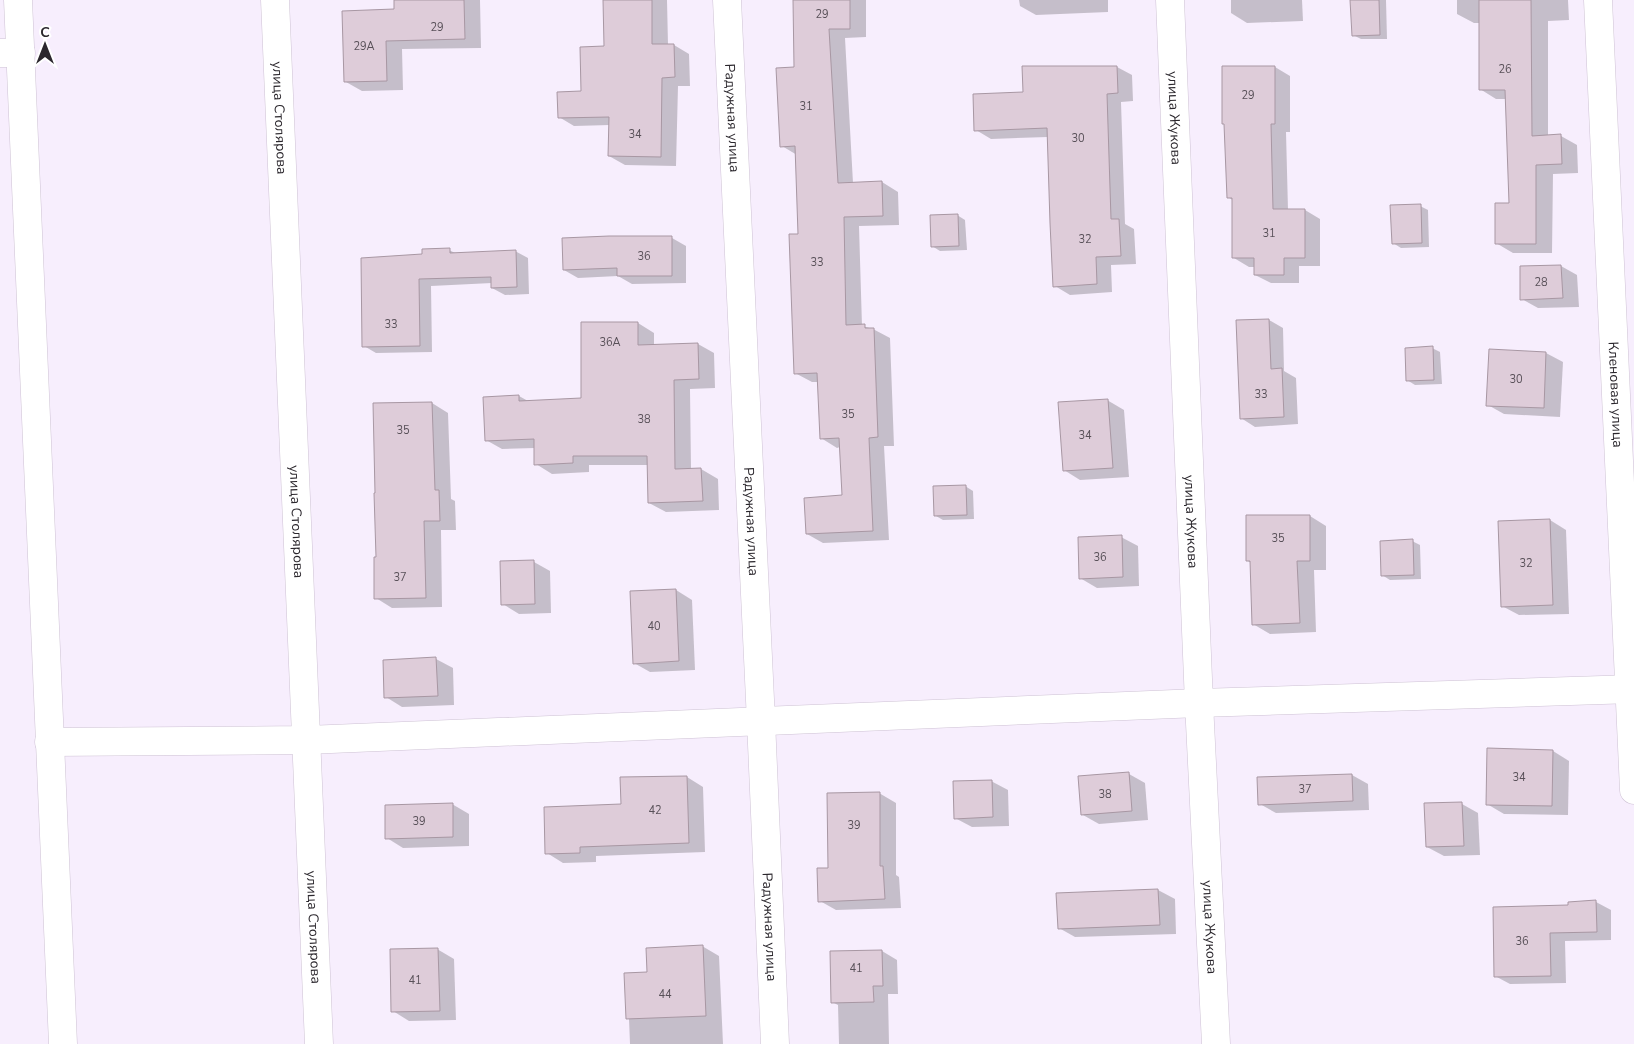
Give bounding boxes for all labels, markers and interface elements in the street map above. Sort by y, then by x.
house number: 29 [815,7,829,22]
north arrow [20,20,70,70]
house number: 29 [430,20,444,35]
text: С [40,23,50,42]
house number: 29А [353,39,375,54]
street label: улица Столярова [268,61,292,175]
house number: 26 [1498,62,1512,77]
street label: Радужная улица [721,63,745,173]
street label: улица Жукова [1163,71,1186,165]
house number: 29 [1241,88,1255,103]
house number: 31 [799,99,813,114]
house number: 34 [628,127,642,142]
house number: 30 [1071,131,1085,146]
house number: 31 [1262,226,1276,241]
house number: 32 [1078,232,1092,247]
house number: 36 [637,249,651,264]
house number: 33 [810,255,824,270]
house number: 28 [1534,275,1548,290]
house number: 33 [384,317,398,332]
house number: 36А [599,335,621,350]
street label: Кленовая улица [1604,341,1628,448]
house number: 30 [1509,372,1523,387]
house number: 33 [1254,387,1268,402]
house number: 35 [841,407,855,422]
house number: 38 [637,412,651,427]
house number: 35 [396,423,410,438]
house number: 34 [1078,428,1092,443]
street label: улица Столярова [285,465,309,578]
street label: Радужная улица [740,467,764,576]
street label: улица Жукова [1180,474,1203,569]
house number: 35 [1271,531,1285,546]
house number: 36 [1093,550,1107,565]
house number: 32 [1519,556,1533,571]
house number: 37 [393,570,407,585]
house number: 40 [647,619,661,634]
house number: 34 [1512,770,1526,785]
house number: 37 [1298,782,1312,797]
house number: 38 [1098,787,1112,802]
house number: 42 [648,803,662,818]
house number: 39 [412,814,426,829]
house number: 39 [847,818,861,833]
street label: улица Столярова [302,870,326,984]
street label: Радужная улица [758,872,782,982]
street label: улица Жукова [1198,880,1222,974]
house number: 36 [1515,934,1529,949]
house number: 41 [849,961,863,976]
house number: 41 [408,973,422,988]
house number: 44 [658,987,672,1002]

